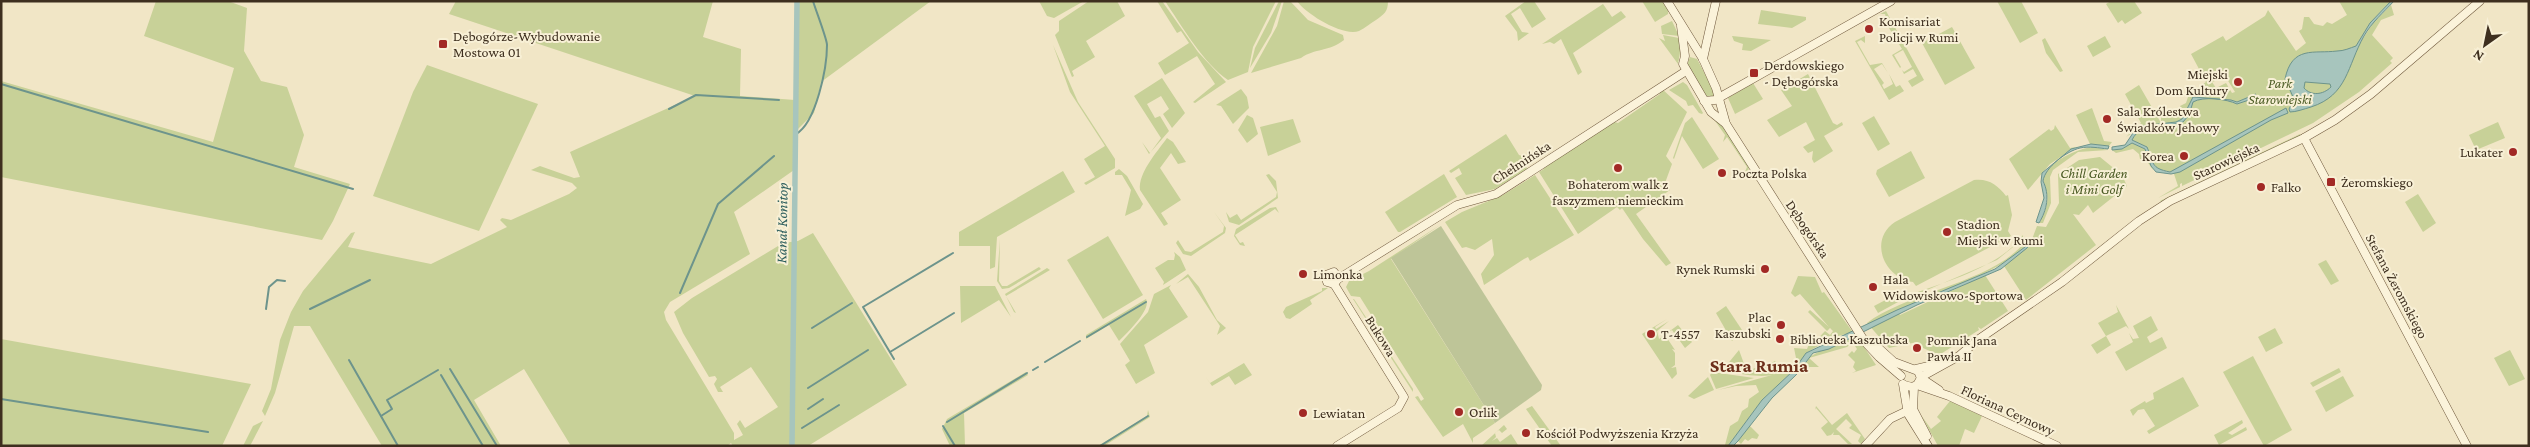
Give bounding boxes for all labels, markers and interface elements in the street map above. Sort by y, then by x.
place label: Komisariat Policji w Rumi [1879,13,1959,46]
north arrow [2460,20,2510,70]
marker: Komisariat Policji w Rumi [1863,23,1875,35]
place label: Dębogórze-Wybudowanie Mostowa 01 [453,28,600,60]
marker: Dębogórze-Wybudowanie Mostowa 01 [437,38,449,50]
text: N [2469,46,2486,65]
place label: Derdowskiego - Dębogórska [1764,57,1844,89]
place label: Miejski Dom Kultury [2155,66,2229,98]
marker: Derdowskiego - Dębogórska [1748,67,1760,79]
park label: Park Starowiejski [2248,75,2312,108]
marker: Miejski Dom Kultury [2232,76,2244,88]
place label: Sala Królestwa Świadków Jehowy [2117,103,2220,135]
marker: Sala Królestwa Świadków Jehowy [2101,113,2113,125]
street label: Chełmińska [1489,137,1554,187]
street label: Starowiejska [2190,138,2263,184]
place label: Lukater [2460,144,2503,160]
marker: Lukater [2507,146,2519,158]
place label: Korea [2142,148,2175,164]
marker: Korea [2178,150,2190,162]
marker: Bohaterom walk z faszyzmem niemieckim [1612,162,1624,174]
place label: Poczta Polska [1732,165,1808,181]
park label: Chill Garden i Mini Golf [2060,165,2128,197]
marker: Poczta Polska [1716,167,1728,179]
place label: Żeromskiego [2341,174,2413,190]
place label: Bohaterom walk z faszyzmem niemieckim [1552,176,1684,208]
marker: Żeromskiego [2325,176,2337,188]
place label: Falko [2271,179,2301,195]
marker: Falko [2255,181,2267,193]
water label: Kanał Konitop [773,182,792,264]
street label: Dębogórska [1783,197,1834,262]
place label: Stadion Miejski w Rumi [1957,216,2044,249]
marker: Stadion Miejski w Rumi [1941,226,1953,238]
street label: Stefana Żeromskiego [2363,231,2431,341]
place label: Rynek Rumski [1676,261,1755,277]
marker: Rynek Rumski [1759,263,1771,275]
place label: Limonka [1313,266,1363,282]
marker: Limonka [1297,268,1309,280]
place label: Hala Widowiskowo-Sportowa [1883,271,2023,303]
marker: Hala Widowiskowo-Sportowa [1867,281,1879,293]
place label: Plac Kaszubski [1715,309,1771,341]
street label: Bukowa [1362,313,1400,360]
marker: Plac Kaszubski [1775,319,1787,331]
place label: T-4557 [1661,326,1700,342]
marker: T-4557 [1645,328,1657,340]
place label: Biblioteka Kaszubska [1790,331,1909,347]
place label: Pomnik Jana Pawła II [1927,332,1998,364]
marker: Biblioteka Kaszubska [1774,333,1786,345]
marker: Pomnik Jana Pawła II [1911,342,1923,354]
district label: Stara Rumia [1710,355,1809,376]
street label: Floriana Ceynowy [1959,381,2058,439]
place label: Orlik [1469,404,1498,420]
place label: Lewiatan [1313,405,1366,421]
marker: Orlik [1453,406,1465,418]
marker: Lewiatan [1297,407,1309,419]
place label: Kościół Podwyższenia Krzyża [1536,425,1699,441]
marker: Kościół Podwyższenia Krzyża [1520,427,1532,439]

